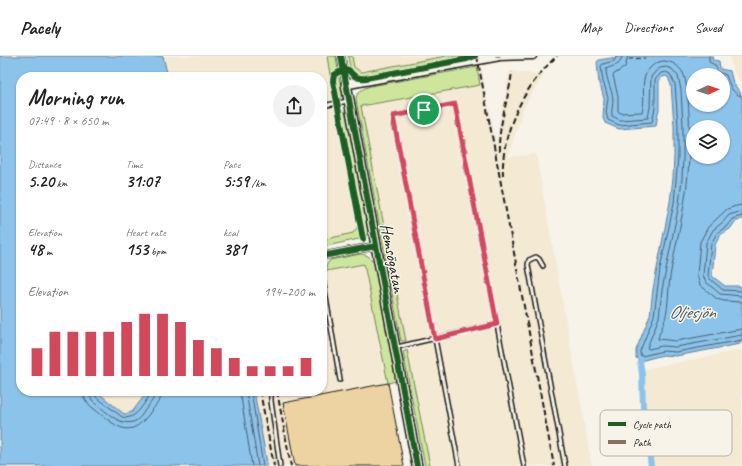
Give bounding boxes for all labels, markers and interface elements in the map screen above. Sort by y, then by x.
text: Pacely [20,16,60,40]
text: Map [581,19,602,36]
text: Directions [624,19,673,36]
text: Saved [695,19,722,36]
north arrow [686,68,730,112]
map controls [686,68,730,164]
text: Morning run [28,84,124,112]
button: share [273,85,315,127]
pin [407,93,441,127]
icon: arrive [413,99,435,121]
text: 07:49 · 8 × 650 m [28,113,109,129]
button: layers [686,120,730,164]
text: Distance [28,157,61,171]
text: Time [126,157,143,171]
text: Pace [223,157,240,171]
text: 5.20 [28,171,54,192]
text: 31:07 [126,171,160,192]
text: 5:59 [223,171,249,192]
text: km [54,176,67,190]
text: /km [249,176,266,190]
street label: Hemsögatan [376,222,410,296]
text: Elevation [28,225,62,239]
text: Heart rate [126,225,166,239]
text: kcal [223,225,238,239]
text: 48 [28,239,43,260]
text: 153 [126,239,148,260]
text: 381 [223,239,246,260]
text: m [43,244,52,258]
text: bpm [148,244,166,258]
text: Elevation [28,284,68,300]
text: 194–200 m [264,284,315,300]
water label: Oljesjön [669,301,717,323]
legend [600,410,732,456]
text: Cycle path [633,417,672,431]
text: Path [633,435,652,449]

